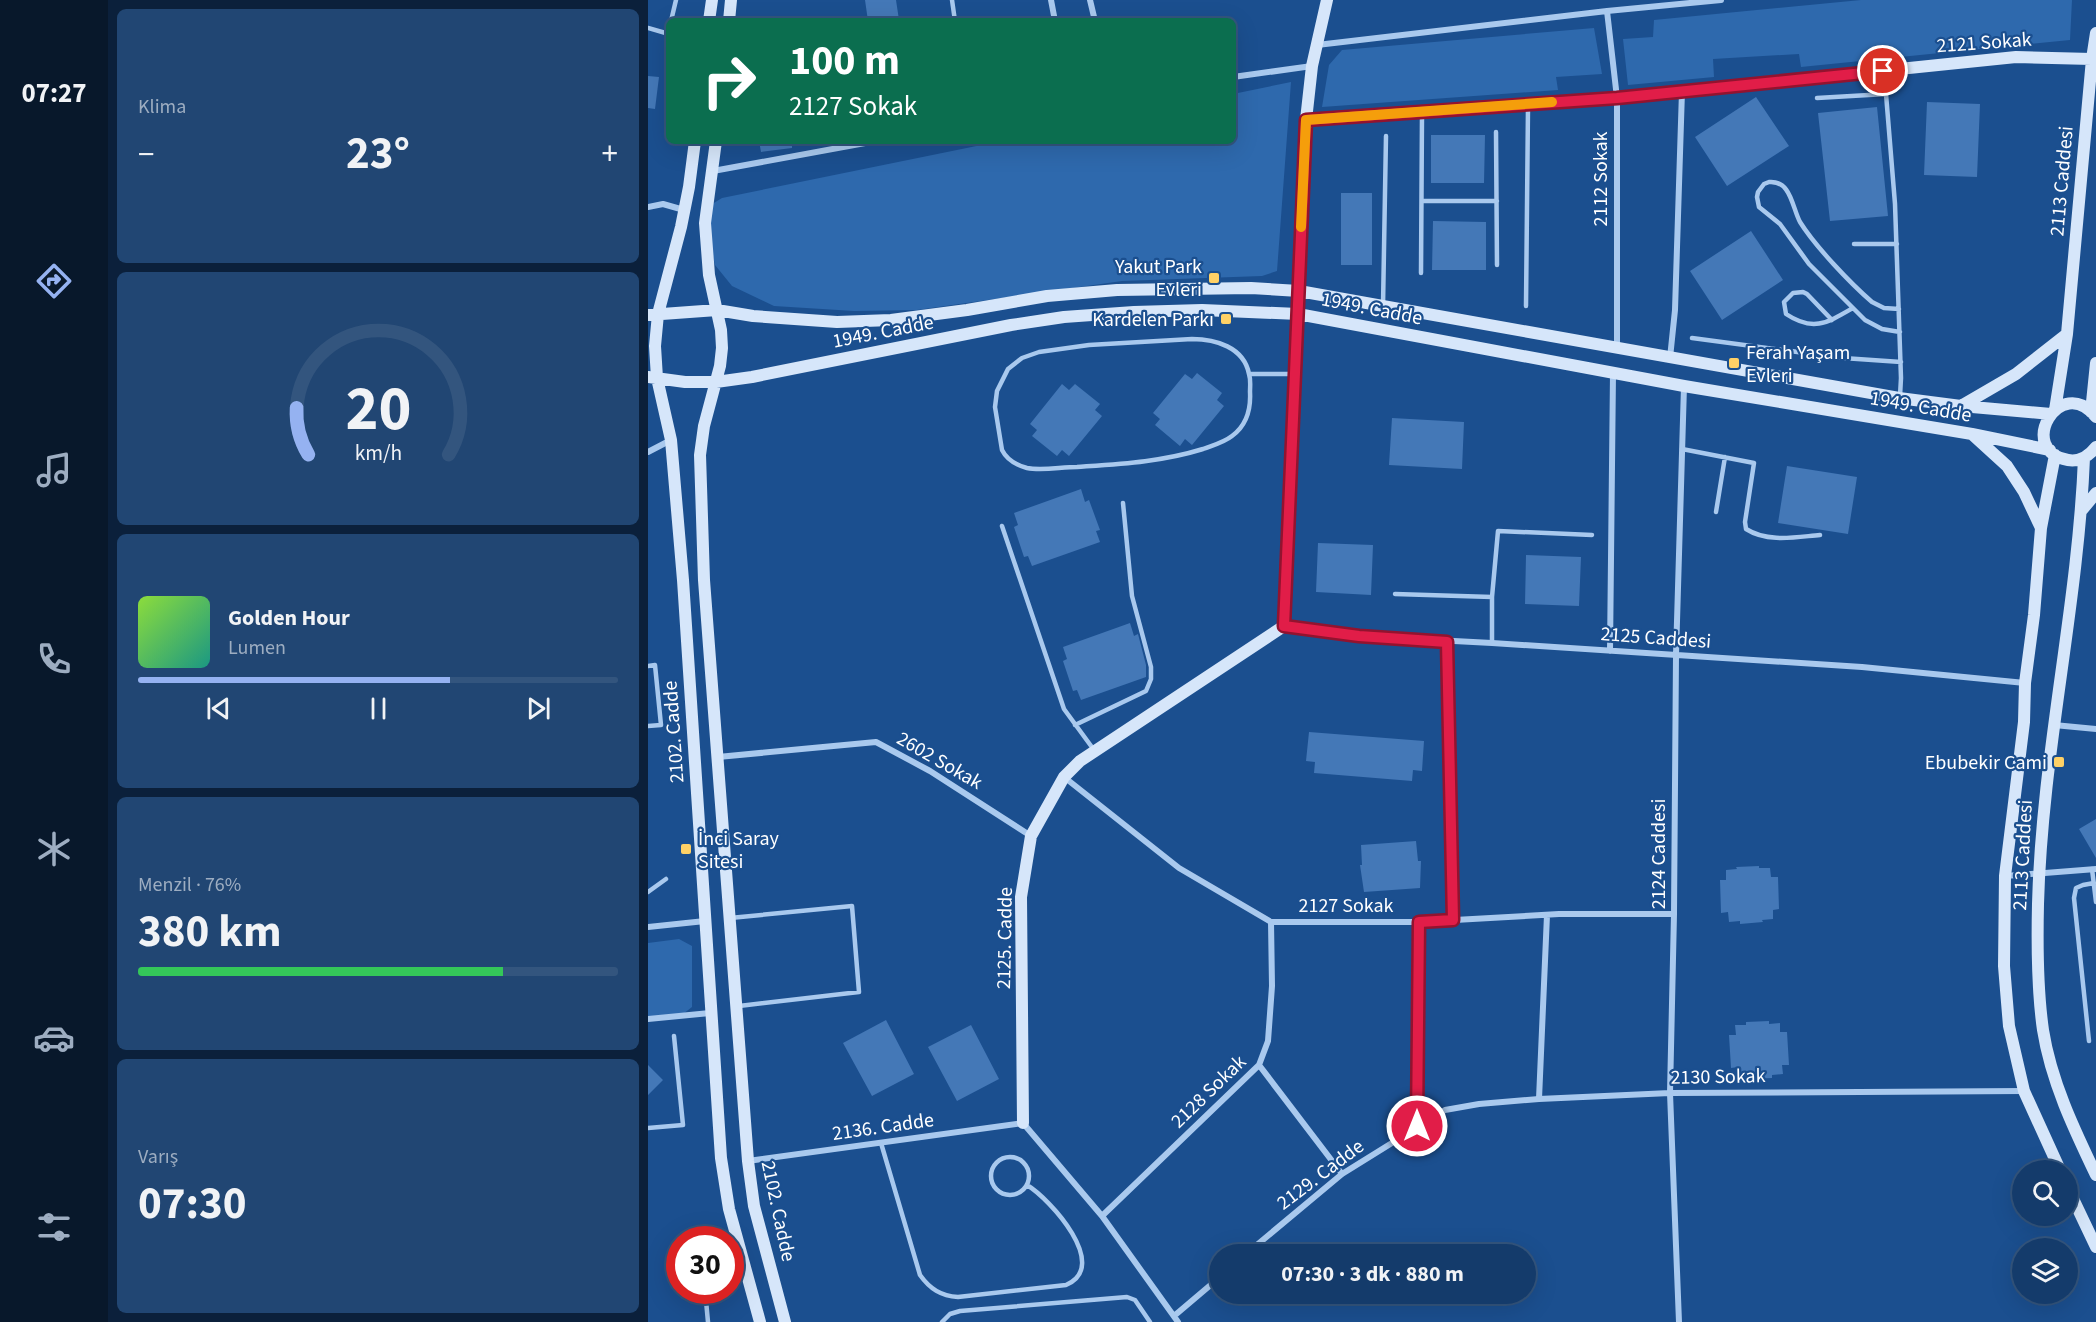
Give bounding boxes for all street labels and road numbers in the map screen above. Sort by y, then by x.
street label: 2121 Sokak [1936,26,2033,60]
street label: 2113 Caddesi [2043,125,2081,237]
street label: 2112 Sokak [1587,131,1615,226]
street label: 1949. Cadde [1319,285,1425,333]
street label: 1949. Cadde [830,308,936,355]
street label: 1949. Cadde [1868,384,1974,430]
street label: 2125 Caddesi [1600,620,1712,656]
street label: 2102. Cadde [656,680,692,784]
street label: 2602 Sokak [891,725,988,797]
street label: 2124 Caddesi [1645,799,1673,909]
street label: 2113 Caddesi [2006,799,2040,911]
street label: 2125. Cadde [990,887,1020,989]
street label: 2127 Sokak [1299,892,1394,920]
street label: 2128 Sokak [1165,1049,1253,1135]
street label: 2130 Sokak [1670,1062,1766,1092]
street label: 2136. Cadde [831,1106,936,1148]
street label: 2129. Cadde [1271,1133,1370,1217]
street label: 2102. Cadde [754,1158,802,1264]

